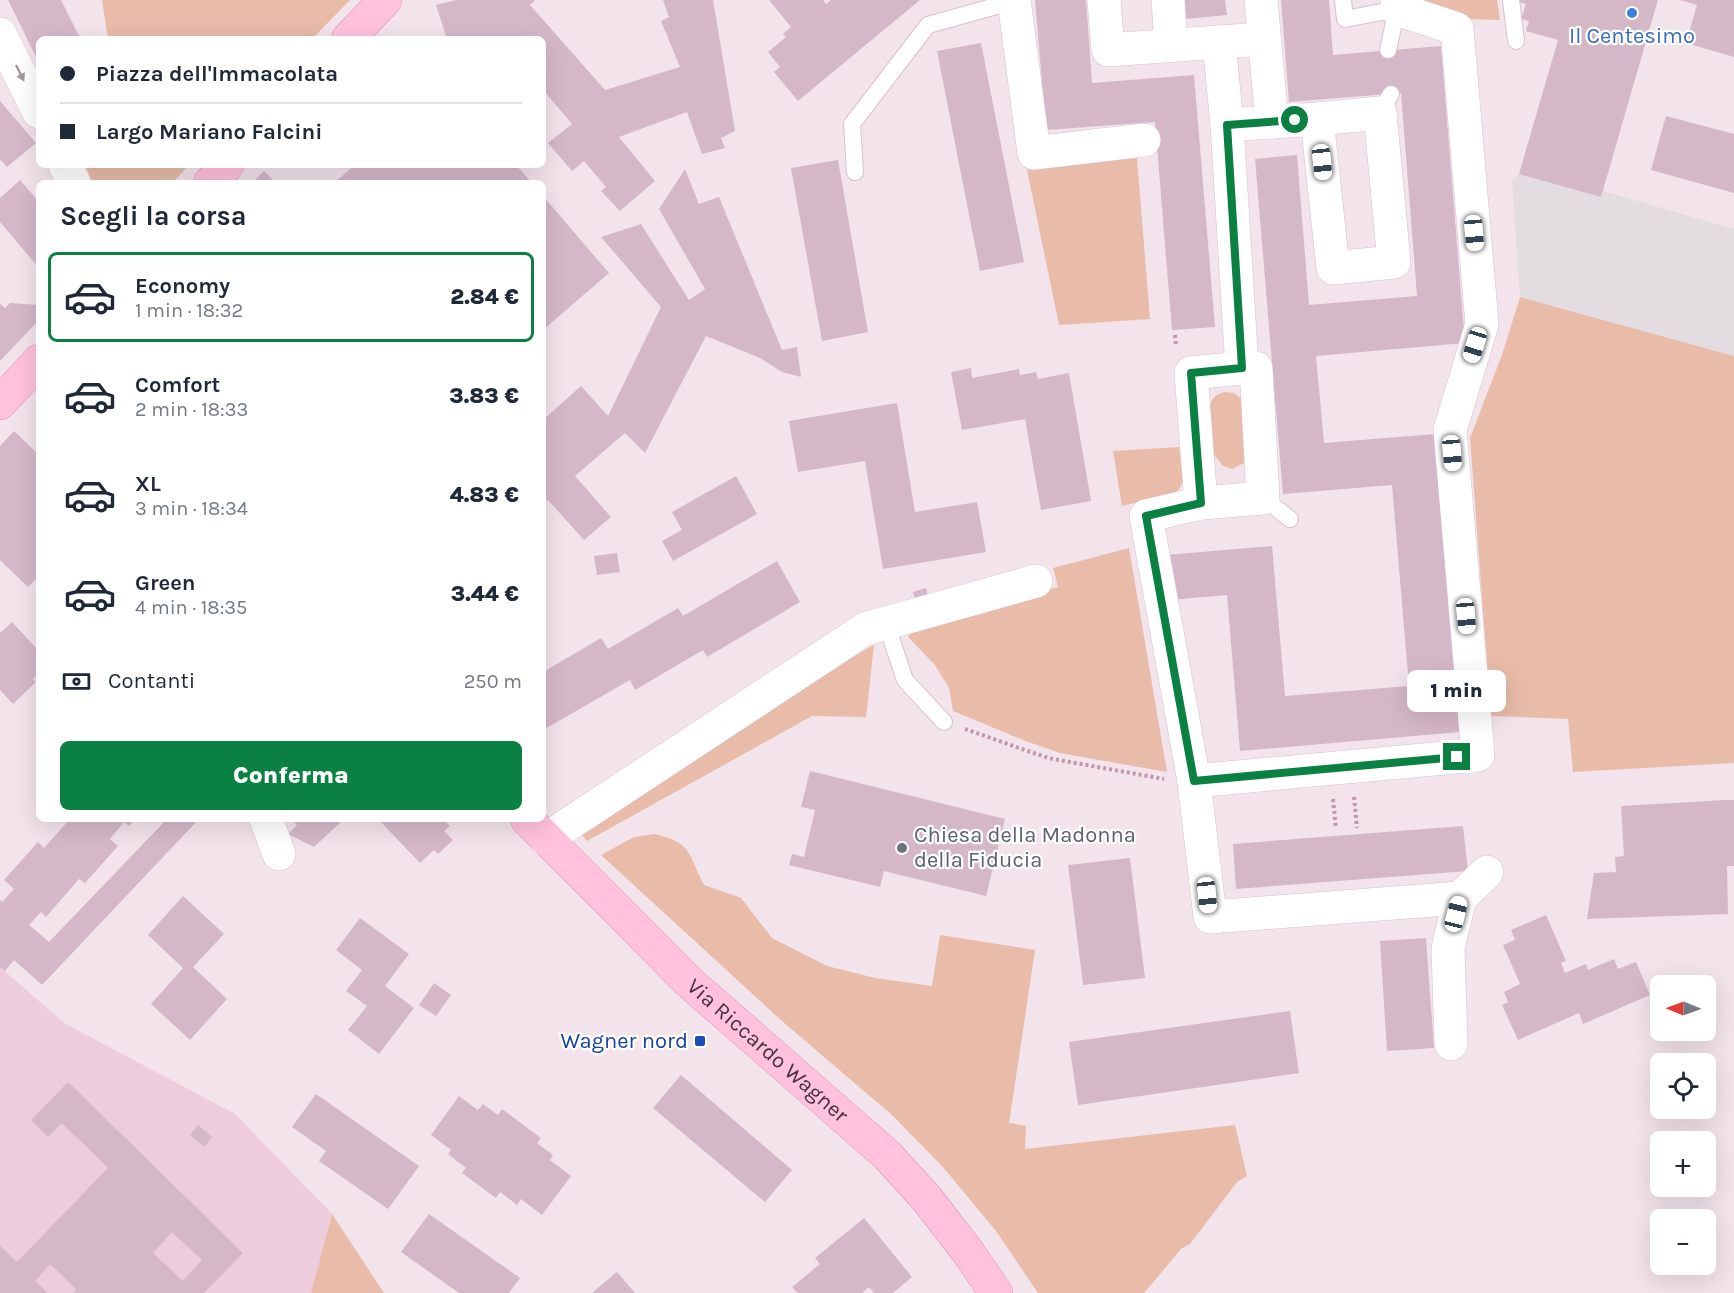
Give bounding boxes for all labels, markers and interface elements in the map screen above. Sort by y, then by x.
marker: Il Centesimo [1625,6,1639,20]
place label: Il Centesimo [1569,23,1695,49]
text: Piazza dell'Immacolata [96,61,338,87]
one-way arrow [14,64,24,82]
route start [1281,106,1308,133]
text: Largo Mariano Falcini [96,119,322,145]
car [1311,143,1333,181]
text: Scegli la corsa [60,200,247,232]
car [1463,214,1485,252]
icon: car [63,270,117,324]
text: Economy [135,273,230,299]
text: 2.84 € [450,284,519,310]
text: 1 min · 18:32 [135,299,243,322]
car [1461,325,1489,365]
icon: car [63,369,117,423]
text: Comfort [135,372,220,398]
text: 3.83 € [449,383,519,409]
text: 2 min · 18:33 [135,398,248,421]
car [1441,434,1463,472]
icon: car [63,468,117,522]
text: XL [135,471,161,497]
text: 4.83 € [450,482,519,508]
text: 3 min · 18:34 [135,497,248,520]
icon: car [63,567,117,621]
text: Green [135,570,196,596]
text: 3.44 € [451,581,519,607]
text: 4 min · 18:35 [135,596,247,619]
car [1455,597,1477,635]
icon: cash [60,665,93,698]
text: Contanti [108,668,195,694]
text: 250 m [464,670,522,693]
callout: 1 min [1408,670,1506,712]
text: 1 min [1430,679,1483,702]
button: Conferma [60,741,522,810]
route end [1443,743,1470,770]
place label: Chiesa della Madonna della Fiducia [914,822,1136,873]
marker: Chiesa della Madonna della Fiducia [895,841,909,855]
car [1196,876,1218,914]
car [1443,894,1469,934]
street label: Via Riccardo Wagner [682,973,853,1128]
north arrow [1650,975,1716,1041]
map controls [1650,975,1716,1275]
place label: Wagner nord [560,1028,688,1054]
marker: Wagner nord [693,1034,707,1048]
button: locate [1650,1053,1716,1119]
button: + [1650,1131,1716,1197]
button: − [1650,1209,1716,1275]

